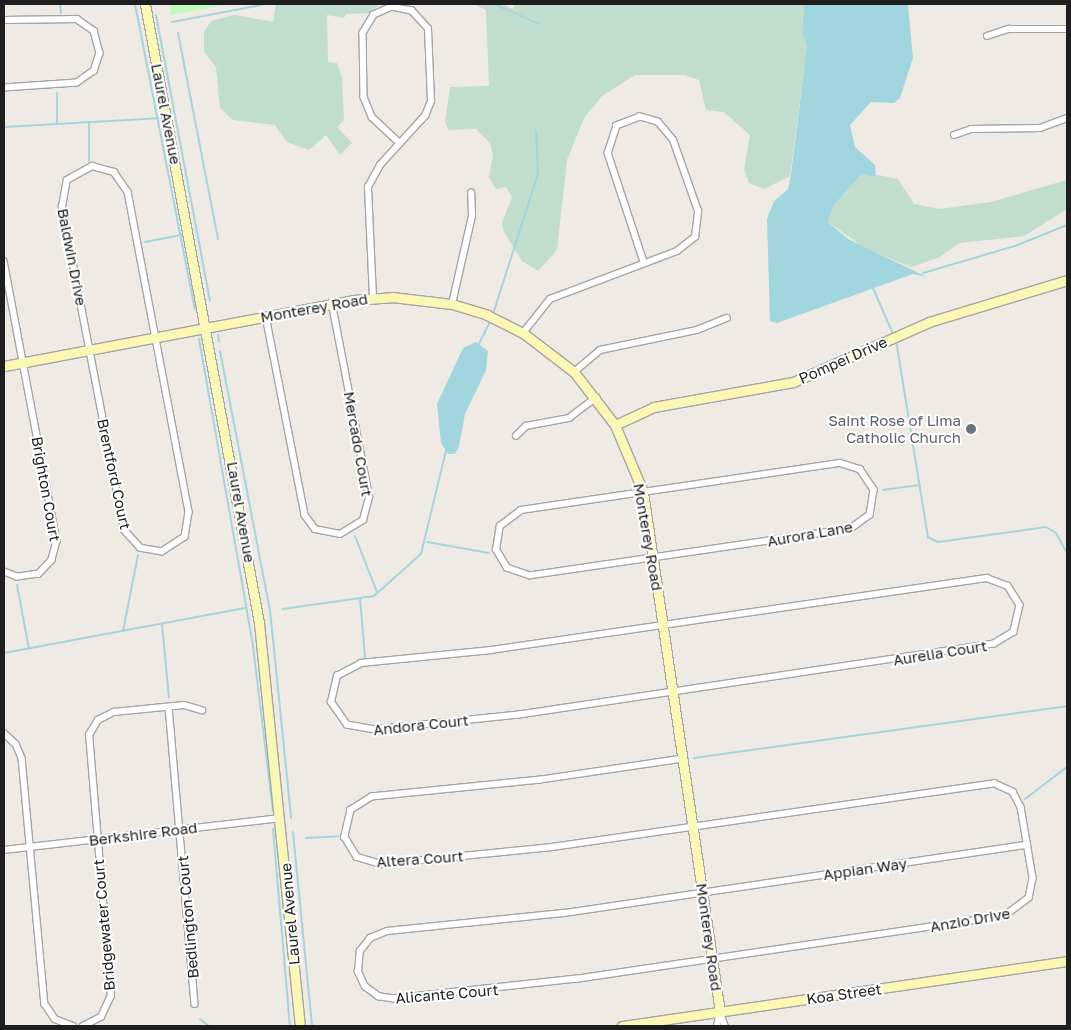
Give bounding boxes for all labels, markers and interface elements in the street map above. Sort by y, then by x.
street label: Laurel Avenue [147,62,185,166]
street label: Baldwin Drive [54,207,90,307]
street label: Monterey Road [259,290,369,326]
street label: Pompei Drive [796,332,890,388]
street label: Mercado Court [340,390,376,498]
place label: Saint Rose of Lima Catholic Church [828,411,961,446]
street label: Brentford Court [93,417,135,531]
marker: Saint Rose of Lima Catholic Church [965,423,977,435]
street label: Brighton Court [28,435,64,543]
street label: Laurel Avenue [223,460,259,564]
street label: Monterey Road [630,482,666,592]
street label: Aurora Lane [766,518,854,550]
street label: Aurelia Court [892,637,988,669]
street label: Andora Court [372,711,470,739]
street label: Berkshire Road [88,818,198,850]
street label: Altera Court [376,847,464,871]
street label: Appian Way [822,854,908,884]
street label: Bedlington Court [174,855,202,979]
street label: Bridgewater Court [89,859,119,991]
street label: Laurel Avenue [277,862,303,966]
street label: Monterey Road [693,882,725,992]
street label: Anzio Drive [929,904,1011,936]
street label: Koa Street [805,980,883,1008]
street label: Alicante Court [395,981,499,1007]

